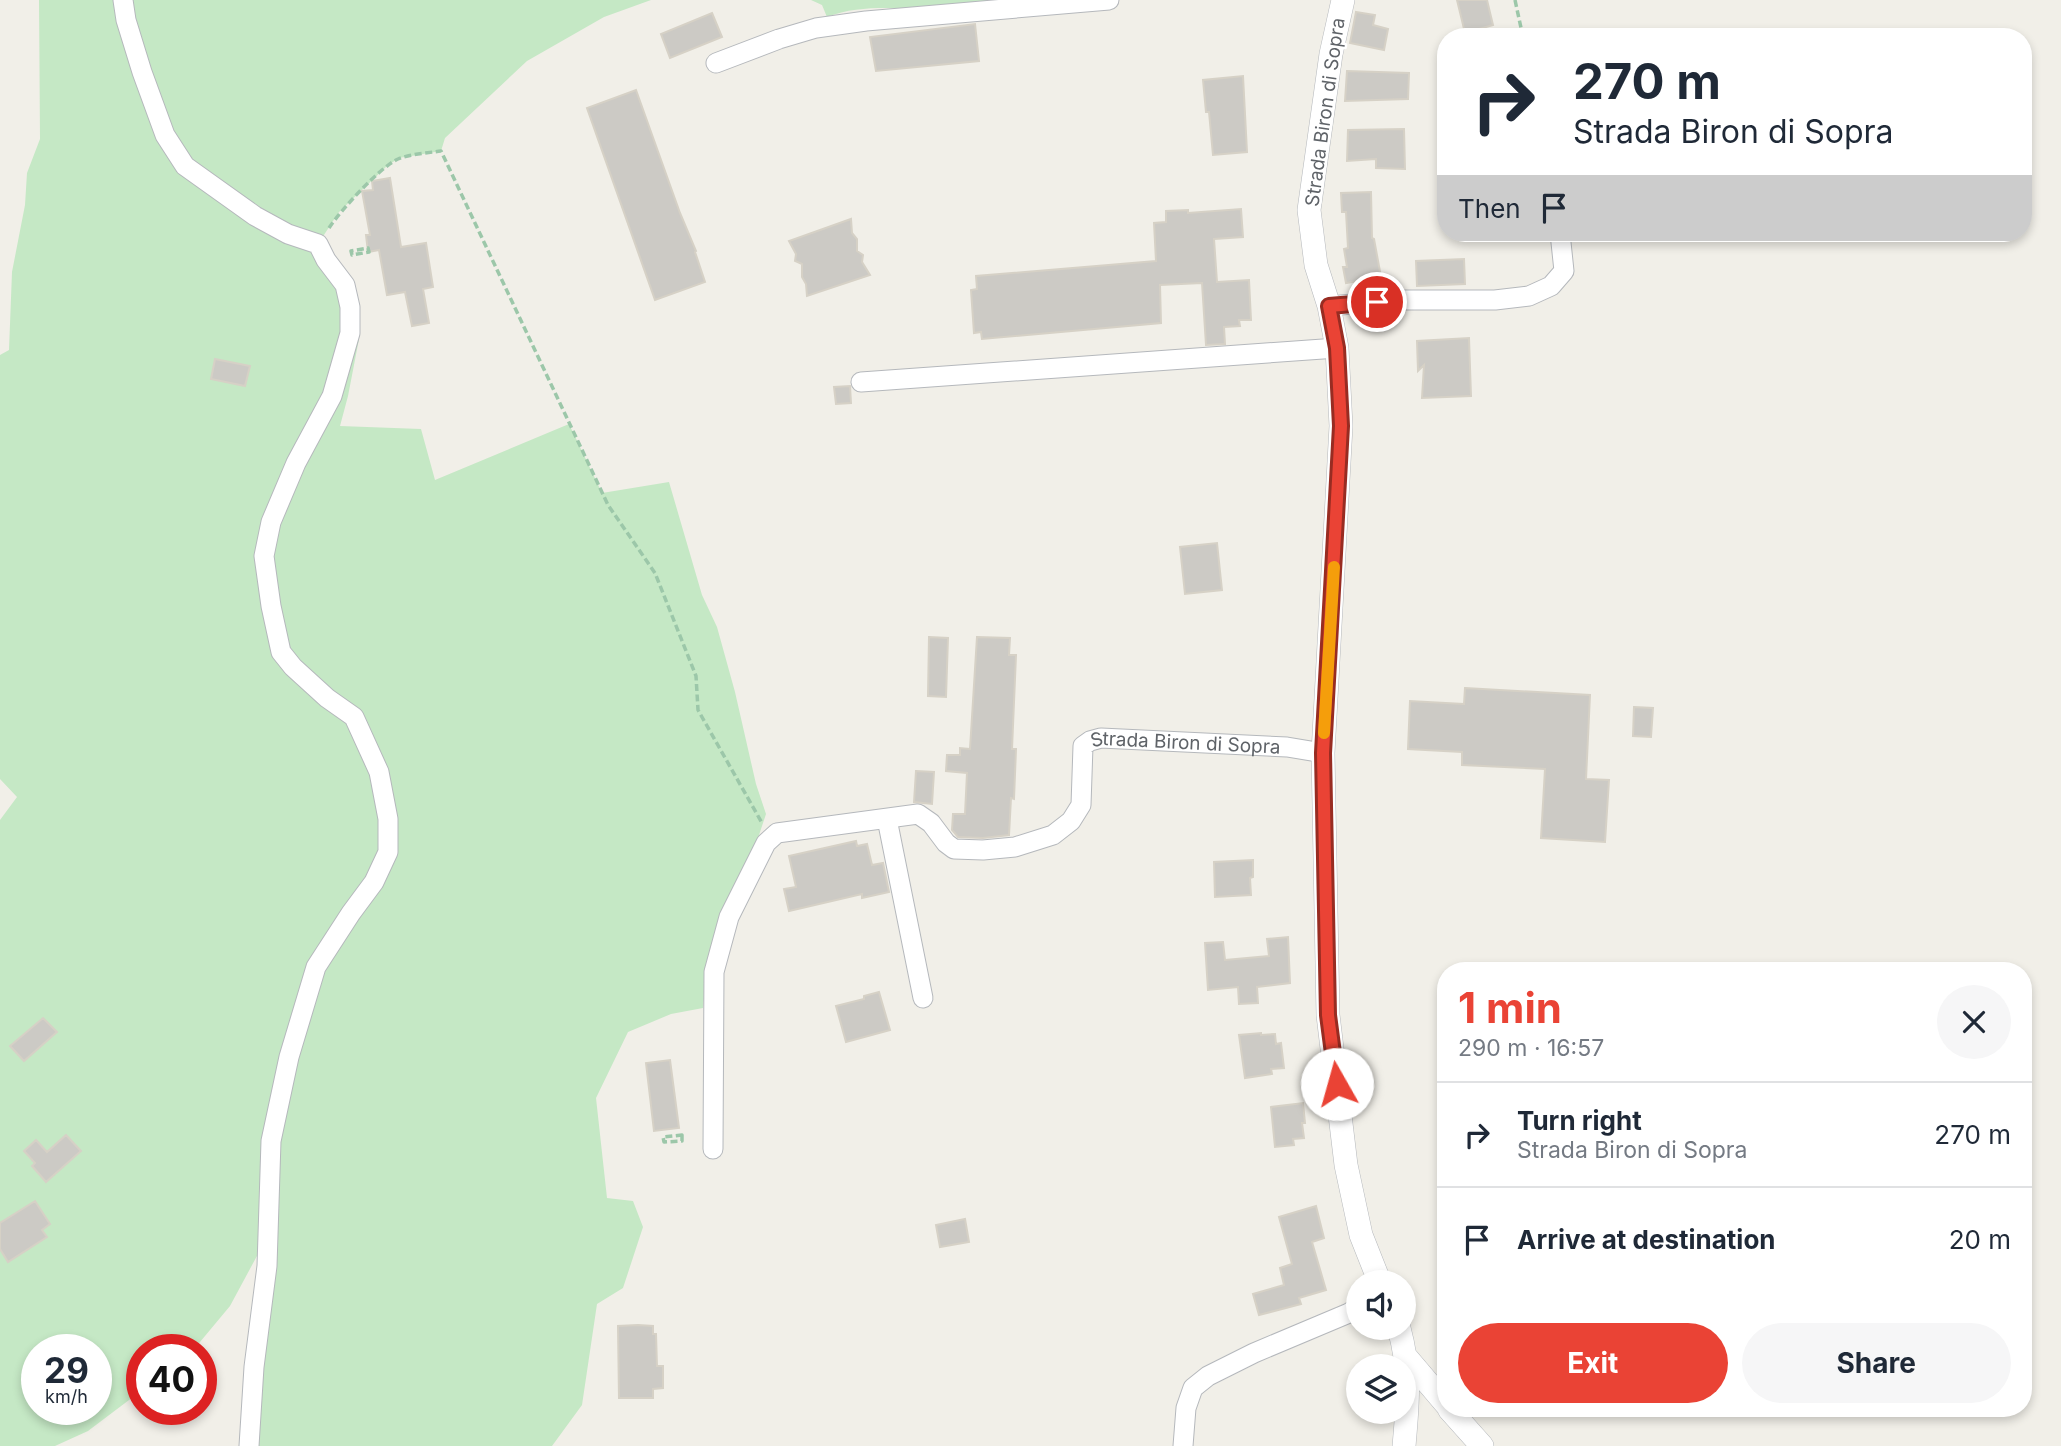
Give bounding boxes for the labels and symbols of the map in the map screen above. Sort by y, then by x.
street label: Strada Biron di Sopra [1300,16,1350,208]
pin [1347,272,1407,332]
street label: Strada Biron di Sopra [1088,726,1281,758]
position arrow [1300,1047,1374,1121]
speed limit sign: 40 [126,1334,217,1425]

